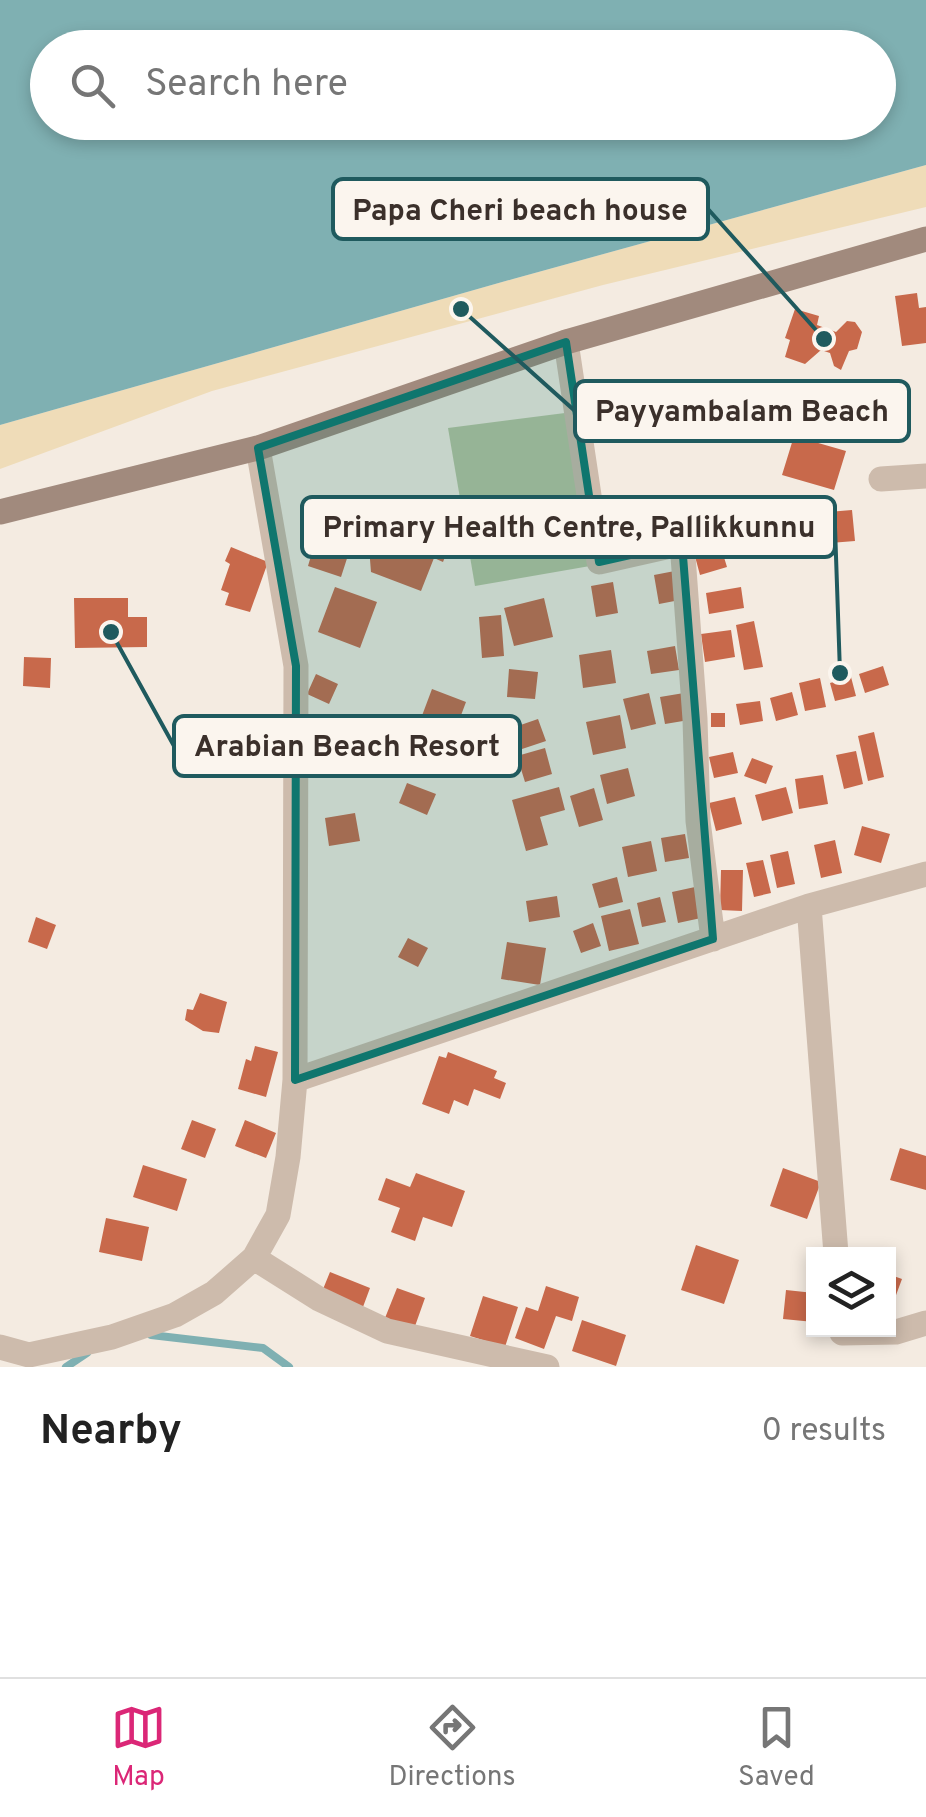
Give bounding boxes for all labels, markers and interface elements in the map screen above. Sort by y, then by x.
search box [30,30,896,140]
icon: search [65,58,120,113]
text: Search here [145,61,348,110]
callout: Papa Cheri beach house [333,179,708,239]
text: Papa Cheri beach house [352,194,688,231]
callout: Payyambalam Beach [575,381,909,441]
text: Payyambalam Beach [595,395,889,432]
callout: Primary Health Centre, Pallikkunnu [302,497,835,557]
text: Primary Health Centre, Pallikkunnu [323,511,815,548]
callout: Arabian Beach Resort [174,716,520,776]
text: Arabian Beach Resort [194,730,500,767]
map controls [806,1247,896,1337]
button: layers [806,1247,896,1337]
text: Nearby [40,1406,182,1459]
text: 0 results [761,1412,886,1452]
tab: Map [111,1700,166,1796]
tab: Directions [388,1700,516,1796]
tab: Saved [738,1700,815,1796]

